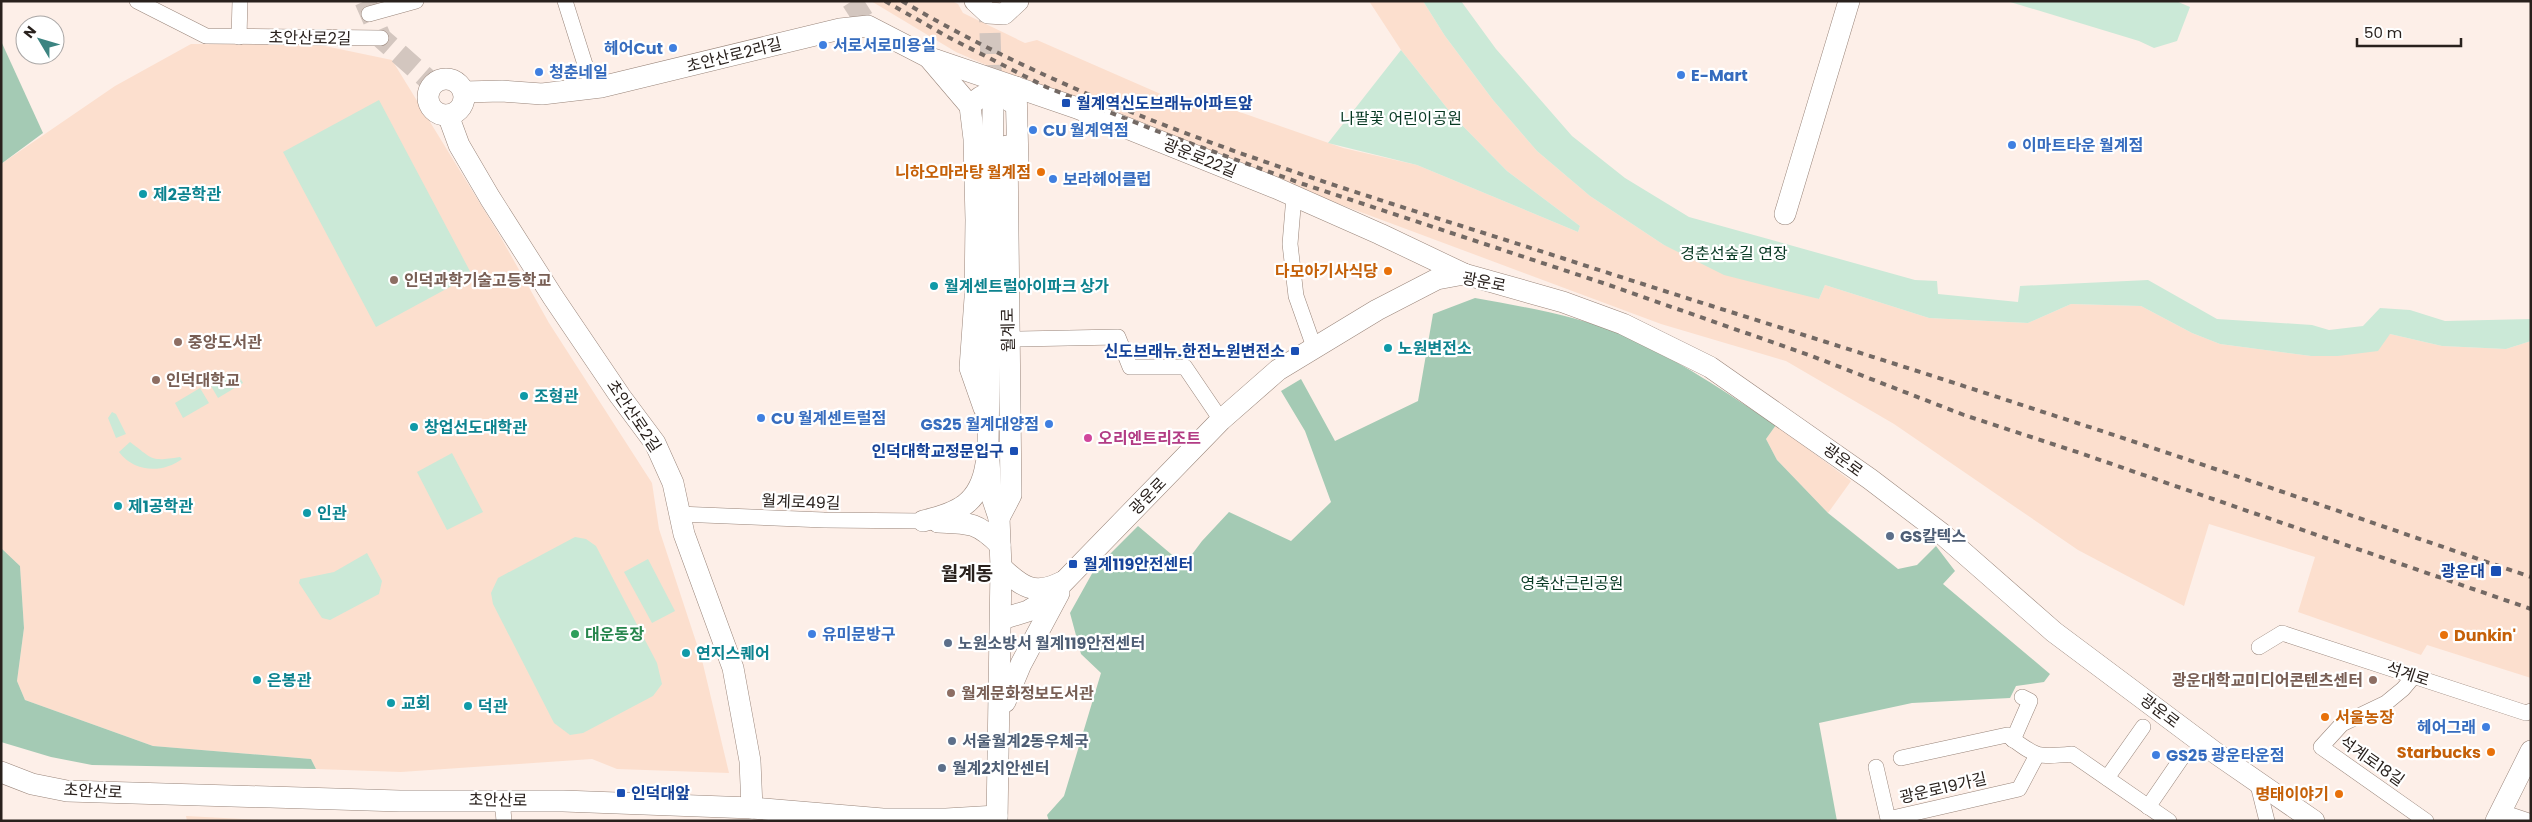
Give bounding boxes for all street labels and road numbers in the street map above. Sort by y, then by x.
street label: 초안산로2길 [268,26,352,50]
street label: 초안산로2라길 [684,32,784,78]
street label: 광운로22길 [1160,133,1240,183]
street label: 광운로 [1460,266,1508,298]
street label: 월계로 [996,307,1020,352]
street label: 초안산로2길 [601,375,667,457]
street label: 광운로 [1818,438,1868,482]
street label: 광운로 [1124,472,1172,520]
street label: 월계로49길 [761,489,841,515]
street label: 석계로 [2383,656,2433,692]
street label: 광운로 [2135,689,2185,734]
street label: 석계로18길 [2335,730,2409,792]
street label: 광운로19가길 [1897,767,1989,809]
street label: 초안산로 [63,778,123,804]
street label: 초안산로 [468,788,528,812]

